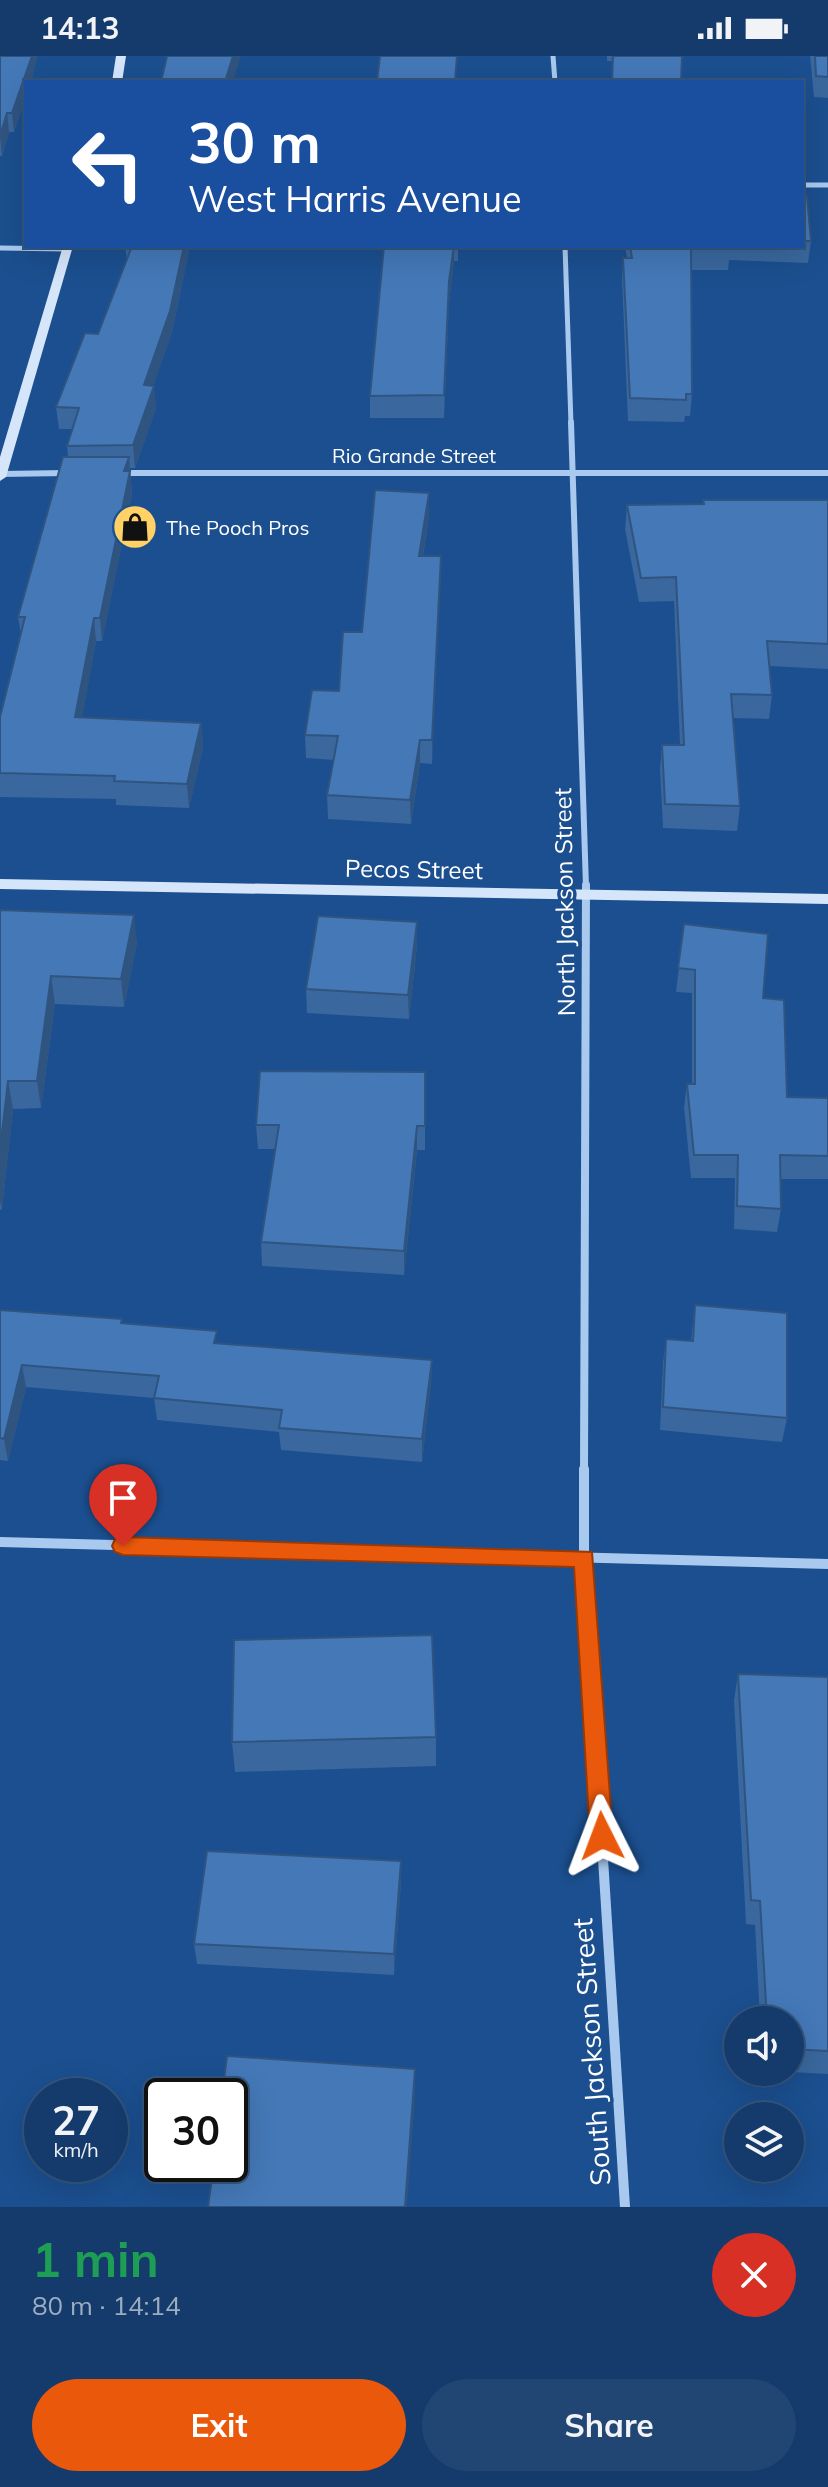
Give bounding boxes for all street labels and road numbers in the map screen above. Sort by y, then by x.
street label: Rio Grande Street [332,443,496,468]
street label: North Jackson Street [547,788,581,1016]
street label: Pecos Street [345,853,483,885]
street label: South Jackson Street [564,1917,618,2187]

